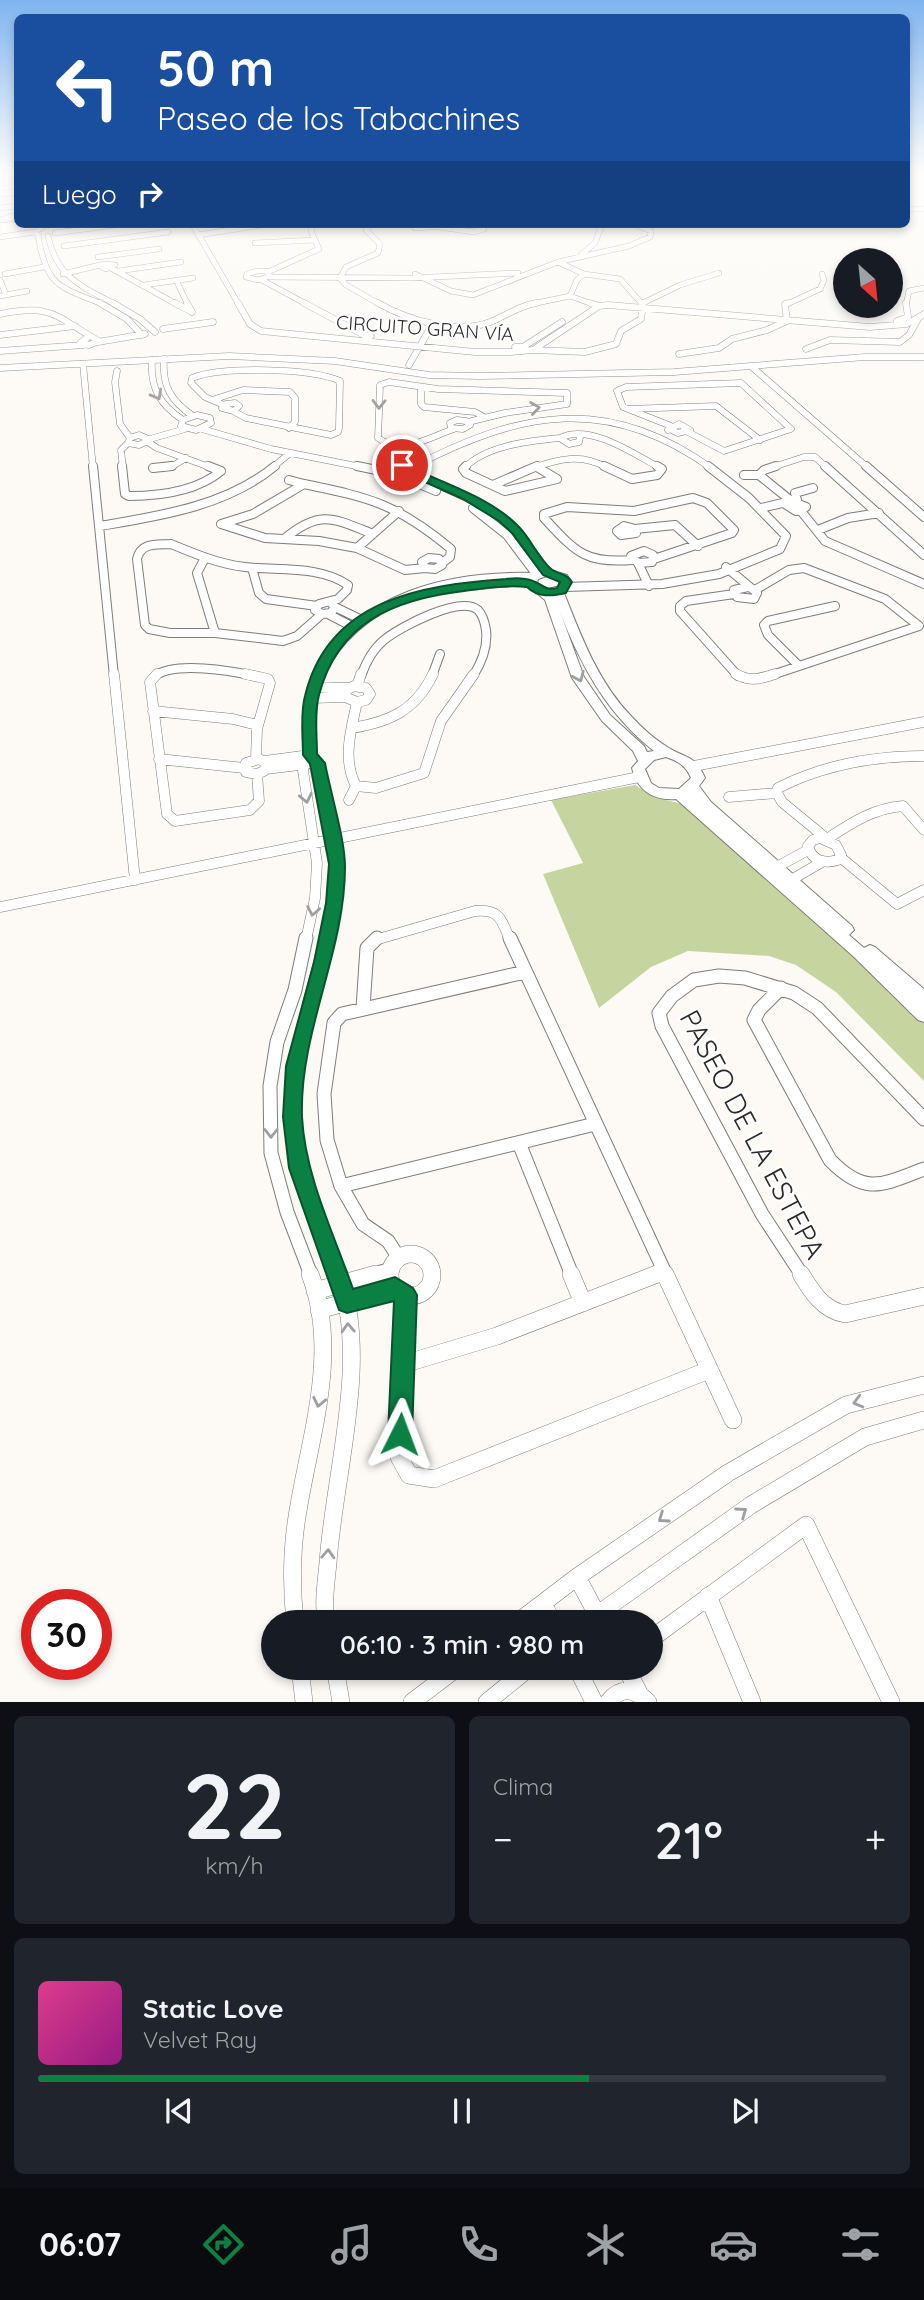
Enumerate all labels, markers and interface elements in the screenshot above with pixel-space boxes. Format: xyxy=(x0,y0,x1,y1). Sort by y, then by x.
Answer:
text: 50 m xyxy=(157,37,274,98)
icon: left xyxy=(42,42,133,133)
text: Paseo de los Tabachines xyxy=(157,98,520,138)
icon: right xyxy=(131,175,169,213)
text: Luego xyxy=(42,178,117,211)
north arrow xyxy=(833,248,903,318)
map controls xyxy=(833,248,903,318)
street label: CIRCUITO GRAN VÍA xyxy=(335,310,515,346)
one-way arrow xyxy=(149,387,163,400)
one-way arrow xyxy=(371,399,386,410)
one-way arrow xyxy=(529,401,541,416)
pin xyxy=(372,435,432,495)
icon: arrive xyxy=(383,446,421,484)
one-way arrow xyxy=(571,670,585,682)
one-way arrow xyxy=(298,792,313,804)
one-way arrow xyxy=(306,905,321,917)
street label: PASEO DE LA ESTEPA xyxy=(673,1004,833,1264)
one-way arrow xyxy=(263,1128,279,1139)
one-way arrow xyxy=(341,1323,356,1334)
one-way arrow xyxy=(852,1394,864,1408)
one-way arrow xyxy=(313,1396,328,1408)
position arrow xyxy=(363,1397,437,1471)
one-way arrow xyxy=(734,1508,747,1520)
one-way arrow xyxy=(658,1510,671,1522)
one-way arrow xyxy=(320,1548,335,1559)
speed limit sign: 30 xyxy=(21,1589,112,1680)
text: 06:10 · 3 min · 980 m xyxy=(340,1628,584,1661)
text: 22 xyxy=(183,1748,286,1862)
text: Clima xyxy=(493,1772,553,1801)
text: 21° xyxy=(654,1807,723,1872)
text: − xyxy=(493,1815,513,1863)
text: + xyxy=(865,1815,886,1863)
text: km/h xyxy=(205,1851,264,1880)
text: Static Love xyxy=(143,1992,284,2025)
text: Velvet Ray xyxy=(143,2025,257,2054)
icon: previous xyxy=(160,2092,198,2130)
icon: pause xyxy=(443,2092,481,2130)
icon: next xyxy=(726,2092,764,2130)
icon: directions xyxy=(199,2220,248,2269)
icon: music xyxy=(327,2220,376,2269)
icon: phone xyxy=(454,2220,503,2269)
icon: climate xyxy=(581,2220,630,2269)
icon: car xyxy=(709,2220,758,2269)
icon: filters xyxy=(836,2220,885,2269)
text: 06:07 xyxy=(39,2224,121,2264)

